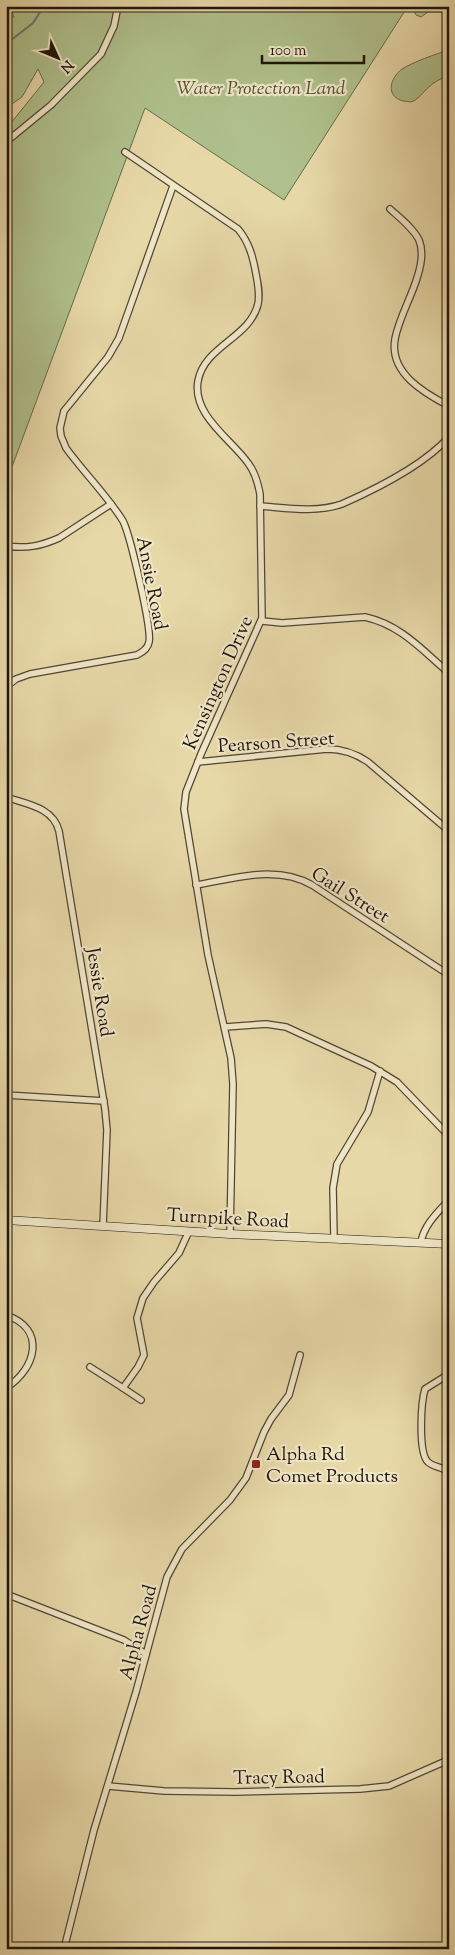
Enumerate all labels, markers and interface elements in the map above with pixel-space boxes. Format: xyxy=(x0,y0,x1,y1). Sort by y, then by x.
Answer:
north arrow xyxy=(32,32,82,82)
scale bar xyxy=(262,32,365,64)
text: 100 m xyxy=(270,41,307,62)
text: N xyxy=(55,55,77,77)
park label: Water Protection Land xyxy=(177,76,346,103)
street label: Ansie Road xyxy=(128,534,173,633)
street label: Kensington Drive xyxy=(178,612,261,754)
street label: Pearson Street xyxy=(217,726,336,761)
street label: Gail Street xyxy=(305,861,395,931)
street label: Jessie Road xyxy=(78,945,119,1039)
street label: Turnpike Road xyxy=(166,1203,290,1236)
place label: Alpha Rd Comet Products xyxy=(266,1442,398,1491)
marker: Alpha Rd Comet Products xyxy=(250,1458,262,1470)
street label: Alpha Road xyxy=(114,1582,165,1683)
street label: Tracy Road xyxy=(233,1764,325,1793)

